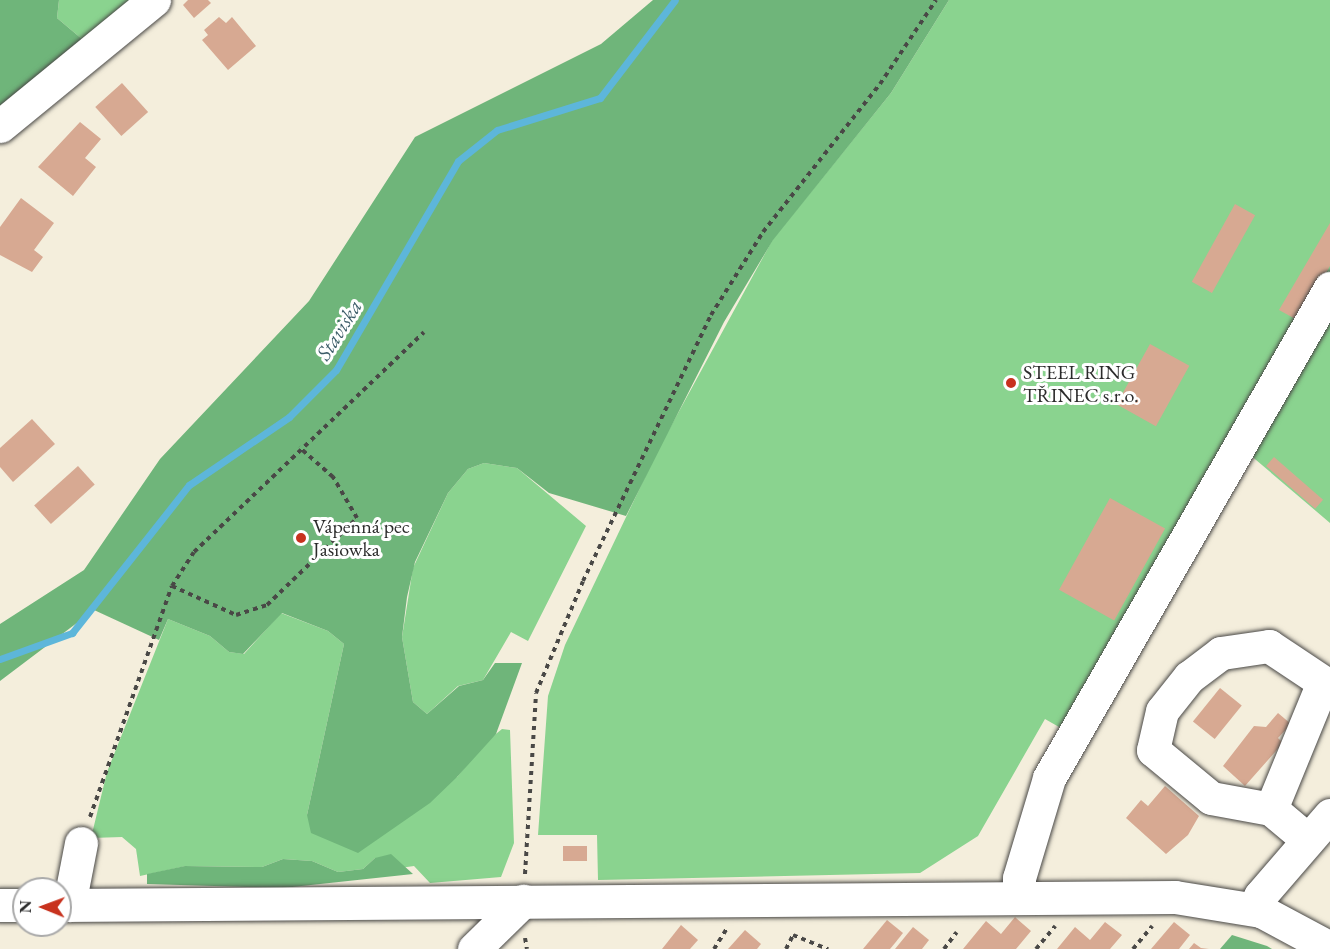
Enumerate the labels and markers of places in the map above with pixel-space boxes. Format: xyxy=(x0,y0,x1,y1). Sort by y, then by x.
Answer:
place label: STEEL RING TŘINEC s.r.o. xyxy=(1023,360,1139,407)
marker: STEEL RING TŘINEC s.r.o. xyxy=(1004,376,1018,390)
place label: Vápenná pec Jasiowka xyxy=(313,514,410,561)
marker: Vápenná pec Jasiowka xyxy=(294,531,308,545)

